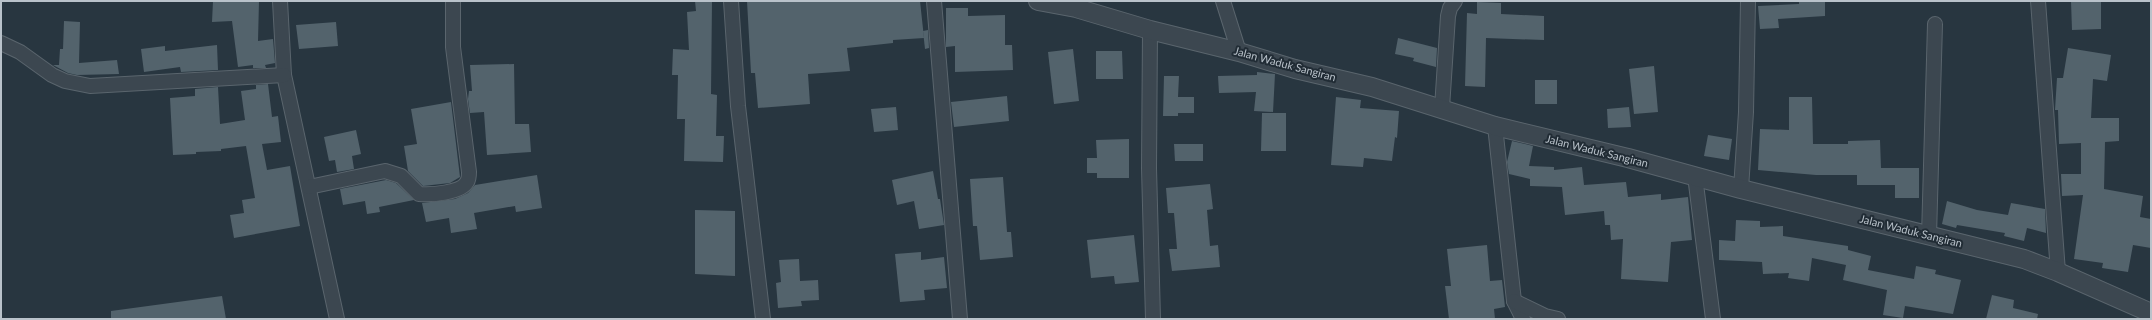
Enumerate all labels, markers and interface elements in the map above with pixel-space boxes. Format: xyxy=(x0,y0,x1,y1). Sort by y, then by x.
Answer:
street label: Jalan Waduk Sangiran xyxy=(1233,44,1338,83)
street label: Jalan Waduk Sangiran xyxy=(1545,131,1650,170)
street label: Jalan Waduk Sangiran xyxy=(1859,211,1964,250)

